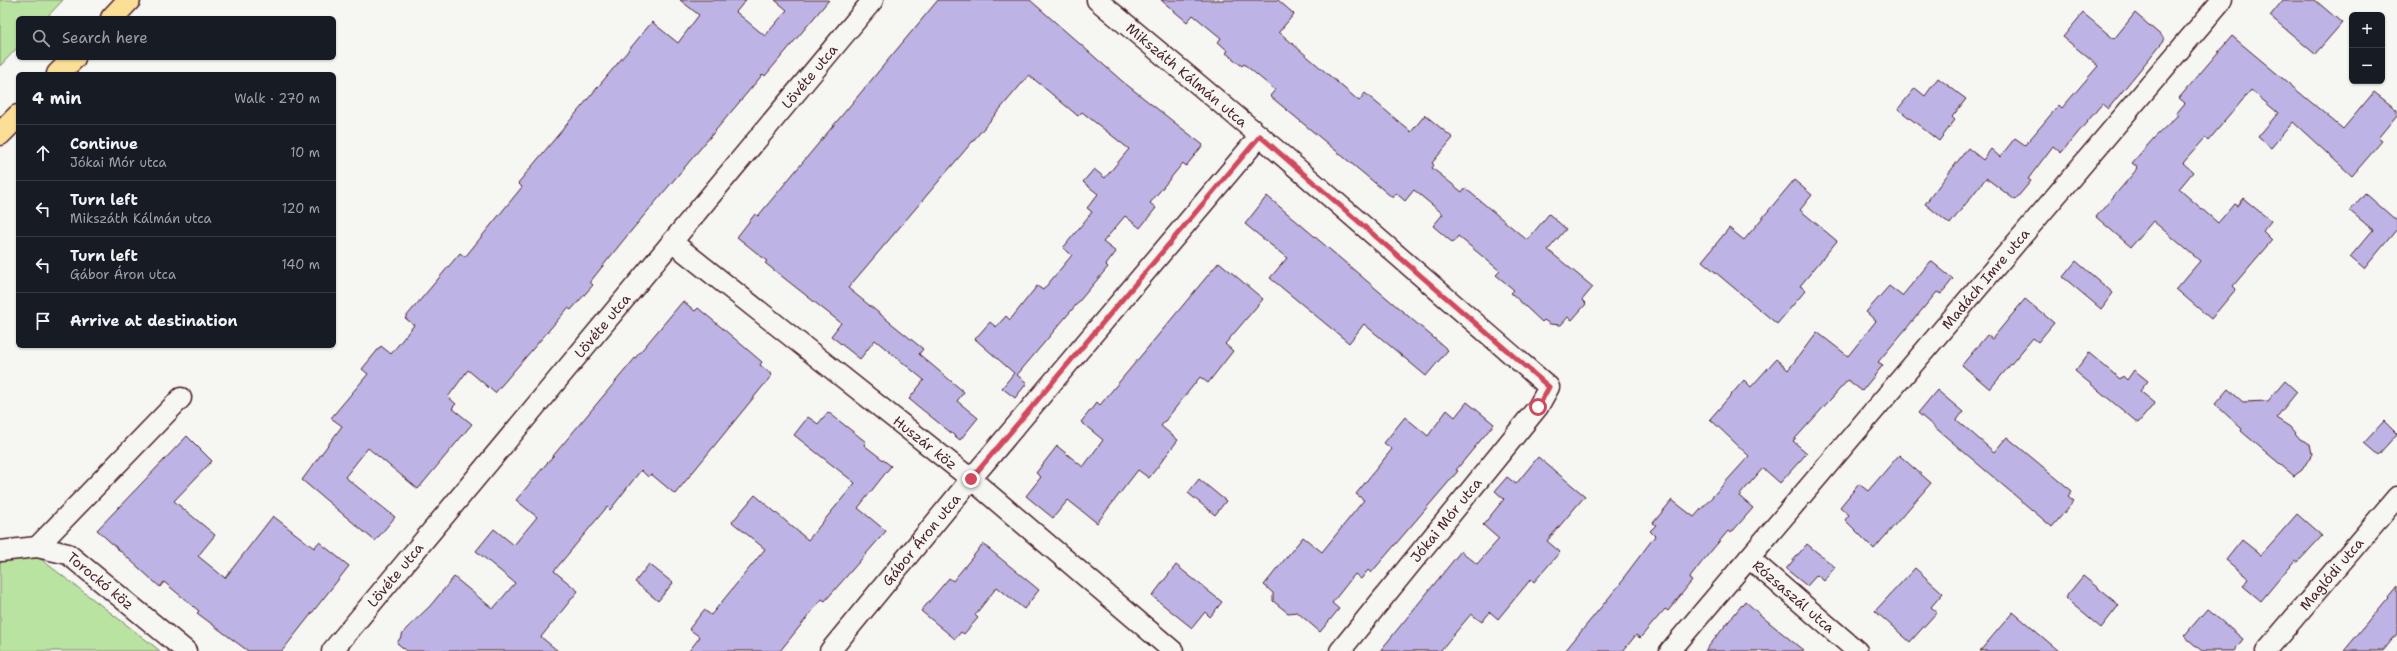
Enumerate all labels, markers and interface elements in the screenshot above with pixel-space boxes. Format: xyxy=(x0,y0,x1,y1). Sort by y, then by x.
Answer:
map controls xyxy=(2349,12,2385,84)
button: + xyxy=(2349,12,2385,48)
search box xyxy=(16,16,336,60)
street label: Mikszáth Kálmán utca xyxy=(1122,19,1251,131)
icon: search xyxy=(30,27,52,49)
text: Search here xyxy=(62,28,148,48)
street label: Lövéte utca xyxy=(777,40,842,112)
button: − xyxy=(2349,48,2385,84)
text: 4 min xyxy=(32,87,82,109)
text: Walk · 270 m xyxy=(234,90,320,107)
text: Continue xyxy=(70,134,138,154)
icon: ahead xyxy=(32,142,54,164)
text: 10 m xyxy=(290,144,320,161)
text: Jókai Mór utca xyxy=(70,154,167,171)
text: Turn left xyxy=(70,190,138,210)
icon: left xyxy=(32,198,54,220)
text: 120 m xyxy=(282,200,320,217)
text: Mikszáth Kálmán utca xyxy=(70,210,212,227)
street label: Madách Imre utca xyxy=(1938,224,2034,333)
text: Turn left xyxy=(70,246,138,266)
icon: left xyxy=(32,254,54,276)
text: 140 m xyxy=(281,256,320,273)
text: Gábor Áron utca xyxy=(70,266,176,283)
street label: Lövéte utca xyxy=(570,290,635,362)
icon: arrive xyxy=(32,310,54,332)
text: Arrive at destination xyxy=(70,311,238,331)
route start xyxy=(1529,398,1547,416)
street label: Huszár köz xyxy=(889,412,961,474)
route end xyxy=(962,470,980,488)
street label: Jókai Mór utca xyxy=(1406,474,1486,566)
street label: Gábor Áron utca xyxy=(878,490,965,590)
street label: Maglódi utca xyxy=(2295,534,2368,614)
street label: Lövéte utca xyxy=(363,539,427,611)
street label: Torockó köz xyxy=(63,548,138,613)
street label: Rózsaszál utca xyxy=(1749,556,1839,637)

